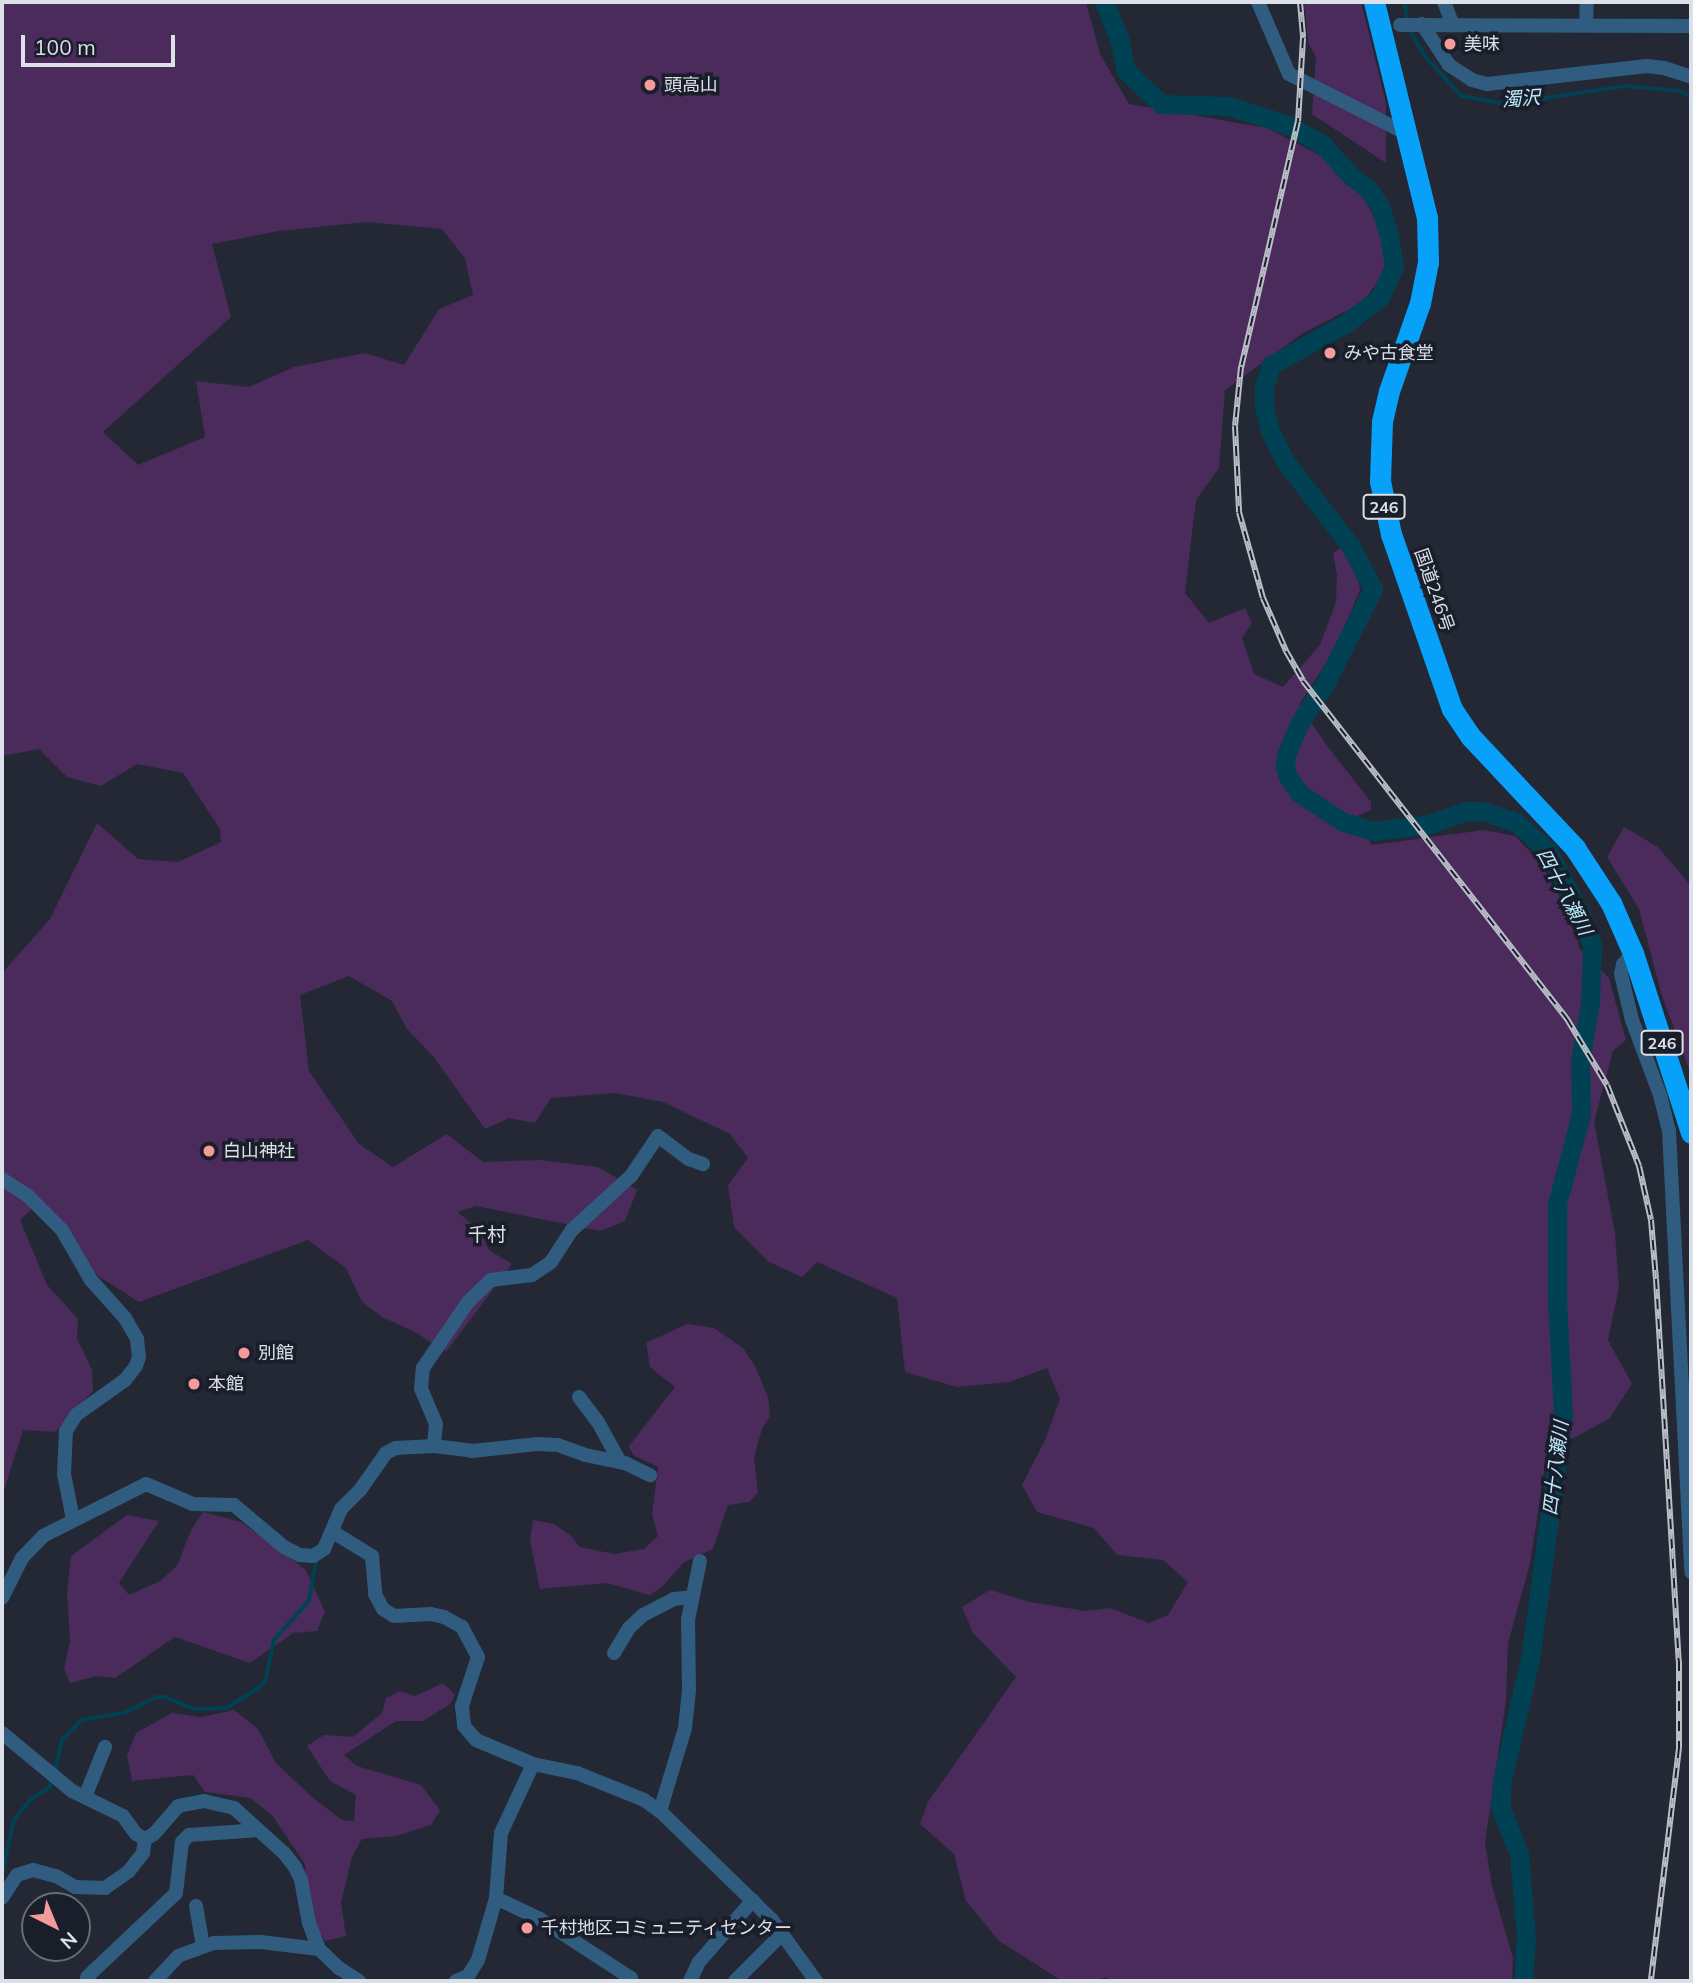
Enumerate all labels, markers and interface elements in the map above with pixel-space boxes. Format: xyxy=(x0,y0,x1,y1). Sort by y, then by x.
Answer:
scale bar xyxy=(24,21,178,65)
place label: 美味 xyxy=(1464,33,1500,55)
text: 100 m xyxy=(34,34,96,60)
marker: 美味 xyxy=(1442,36,1458,52)
place label: 頭高山 xyxy=(664,74,718,96)
marker: 頭高山 xyxy=(642,77,658,93)
water label: 濁沢 xyxy=(1501,86,1541,112)
place label: みや古食堂 xyxy=(1344,342,1434,364)
marker: みや古食堂 xyxy=(1322,345,1338,361)
road number: 246 xyxy=(1361,494,1407,520)
street label: 国道246号 xyxy=(1410,546,1458,634)
water label: 四十八瀬川 xyxy=(1532,845,1596,939)
road number: 246 xyxy=(1639,1030,1685,1056)
place label: 白山神社 xyxy=(223,1140,295,1162)
marker: 白山神社 xyxy=(201,1143,217,1159)
district label: 千村 xyxy=(468,1224,506,1246)
place label: 別館 xyxy=(258,1342,294,1364)
marker: 別館 xyxy=(236,1345,252,1361)
place label: 本館 xyxy=(208,1373,244,1395)
marker: 本館 xyxy=(186,1376,202,1392)
water label: 四十八瀬川 xyxy=(1539,1419,1573,1517)
north arrow xyxy=(21,1892,91,1962)
place label: 千村地区コミュニティセンター xyxy=(541,1917,793,1939)
marker: 千村地区コミュニティセンター xyxy=(519,1920,535,1936)
text: N xyxy=(56,1927,82,1955)

